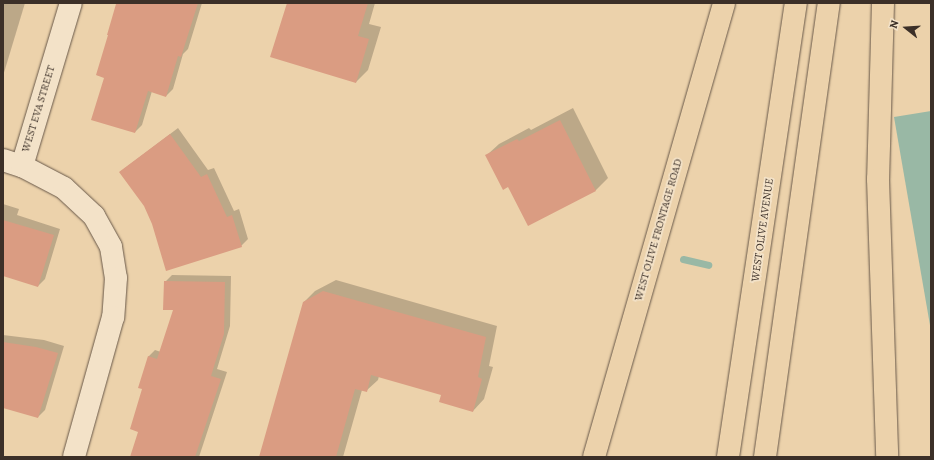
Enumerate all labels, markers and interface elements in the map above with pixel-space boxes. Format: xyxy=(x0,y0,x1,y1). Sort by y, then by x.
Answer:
north arrow xyxy=(886,8,926,48)
text: N xyxy=(886,18,902,30)
street label: WEST EVA STREET xyxy=(20,64,58,154)
street label: WEST OLIVE FRONTAGE ROAD xyxy=(632,158,686,302)
street label: WEST OLIVE AVENUE xyxy=(749,178,777,282)

